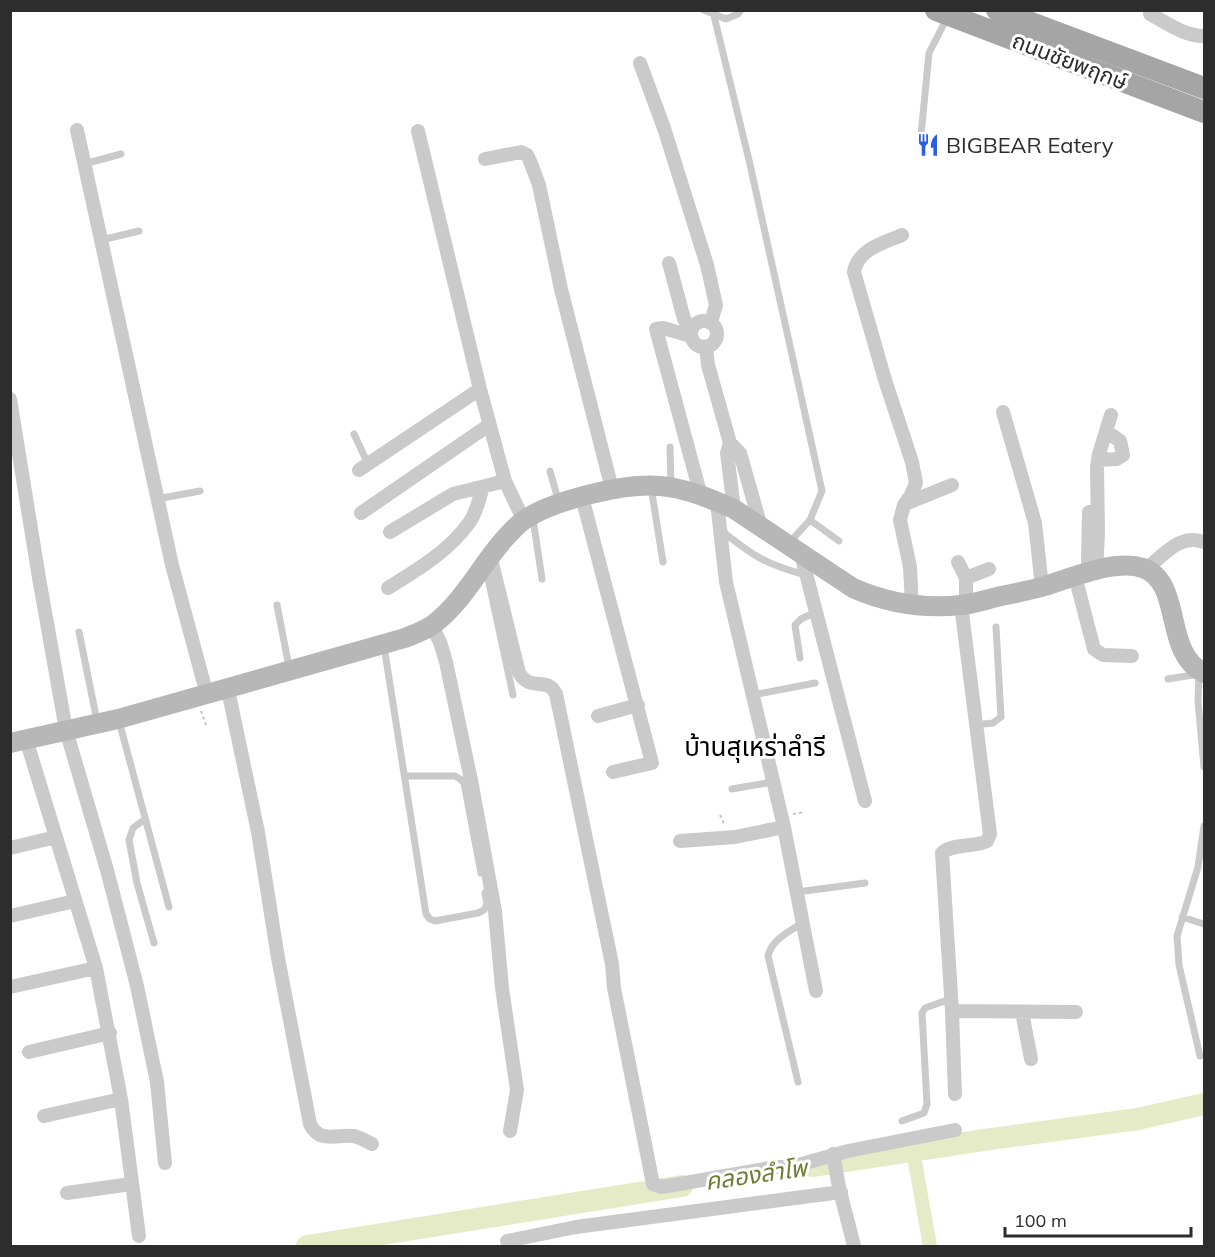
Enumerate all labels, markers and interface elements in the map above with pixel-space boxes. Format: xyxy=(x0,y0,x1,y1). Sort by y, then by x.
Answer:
street label: ถนนชัยพฤกษ์ xyxy=(1008,26,1132,96)
place label: BIGBEAR Eatery xyxy=(946,131,1114,159)
restaurant icon: BIGBEAR Eatery xyxy=(915,132,941,158)
district label: บ้านสุเหร่าลำรี xyxy=(684,730,826,763)
water label: คลองลำโพ xyxy=(703,1152,811,1196)
scale bar xyxy=(1005,1200,1191,1238)
text: 100 m xyxy=(1014,1209,1067,1232)

